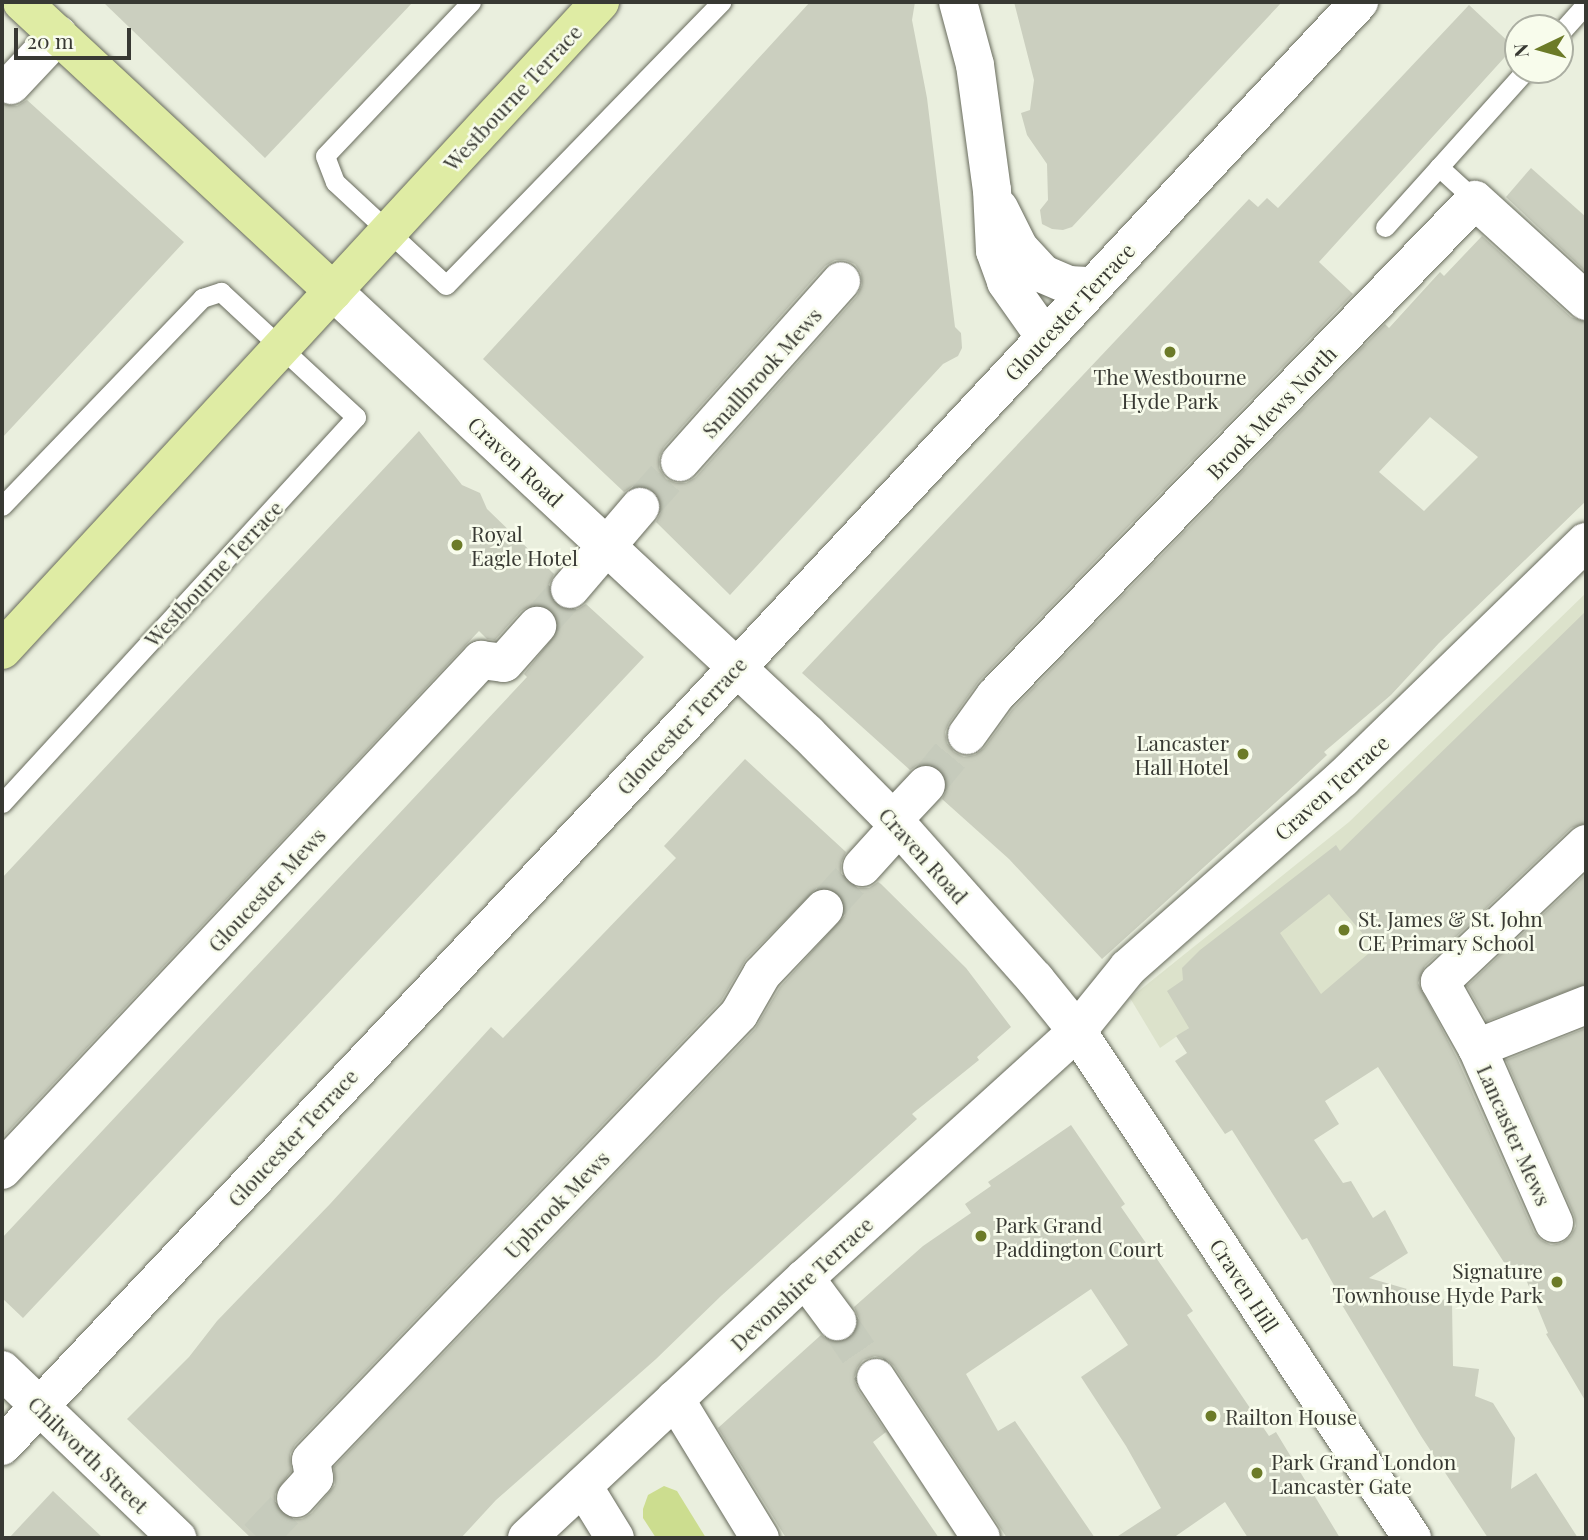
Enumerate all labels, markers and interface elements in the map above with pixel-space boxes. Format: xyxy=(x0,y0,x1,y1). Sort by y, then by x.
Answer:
scale bar xyxy=(18,14,135,58)
north arrow xyxy=(1504,14,1574,84)
street label: Westbourne Terrace xyxy=(438,19,586,175)
text: 20 m xyxy=(27,26,74,54)
text: N xyxy=(1507,43,1534,59)
street label: Gloucester Terrace xyxy=(998,237,1140,385)
street label: Smallbrook Mews xyxy=(696,302,826,442)
street label: Brook Mews North xyxy=(1201,340,1341,484)
marker: The Westbourne Hyde Park xyxy=(1162,344,1178,360)
place label: The Westbourne Hyde Park xyxy=(1093,363,1247,413)
street label: Craven Road xyxy=(463,411,569,511)
street label: Westbourne Terrace xyxy=(139,495,287,651)
place label: Royal Eagle Hotel xyxy=(471,520,578,570)
marker: Royal Eagle Hotel xyxy=(449,537,465,553)
street label: Gloucester Terrace xyxy=(610,651,752,799)
place label: Lancaster Hall Hotel xyxy=(1134,729,1229,779)
street label: Craven Terrace xyxy=(1269,729,1393,845)
marker: Lancaster Hall Hotel xyxy=(1235,746,1251,762)
street label: Craven Road xyxy=(874,802,974,908)
street label: Gloucester Mews xyxy=(202,822,330,956)
place label: St. James & St. John CE Primary School xyxy=(1358,905,1543,955)
marker: St. James & St. John CE Primary School xyxy=(1336,922,1352,938)
street label: Lancaster Mews xyxy=(1473,1060,1557,1210)
street label: Gloucester Terrace xyxy=(221,1063,363,1211)
street label: Upbrook Mews xyxy=(498,1145,614,1263)
street label: Devonshire Terrace xyxy=(725,1211,877,1355)
place label: Park Grand Paddington Court xyxy=(995,1211,1163,1261)
marker: Park Grand Paddington Court xyxy=(973,1228,989,1244)
street label: Craven Hill xyxy=(1205,1233,1285,1337)
place label: Signature Townhouse Hyde Park xyxy=(1332,1257,1543,1307)
marker: Signature Townhouse Hyde Park xyxy=(1549,1274,1565,1290)
street label: Chilworth Street xyxy=(24,1390,154,1518)
place label: Railton House xyxy=(1225,1403,1357,1429)
marker: Railton House xyxy=(1203,1408,1219,1424)
place label: Park Grand London Lancaster Gate xyxy=(1271,1448,1456,1498)
marker: Park Grand London Lancaster Gate xyxy=(1249,1465,1265,1481)

